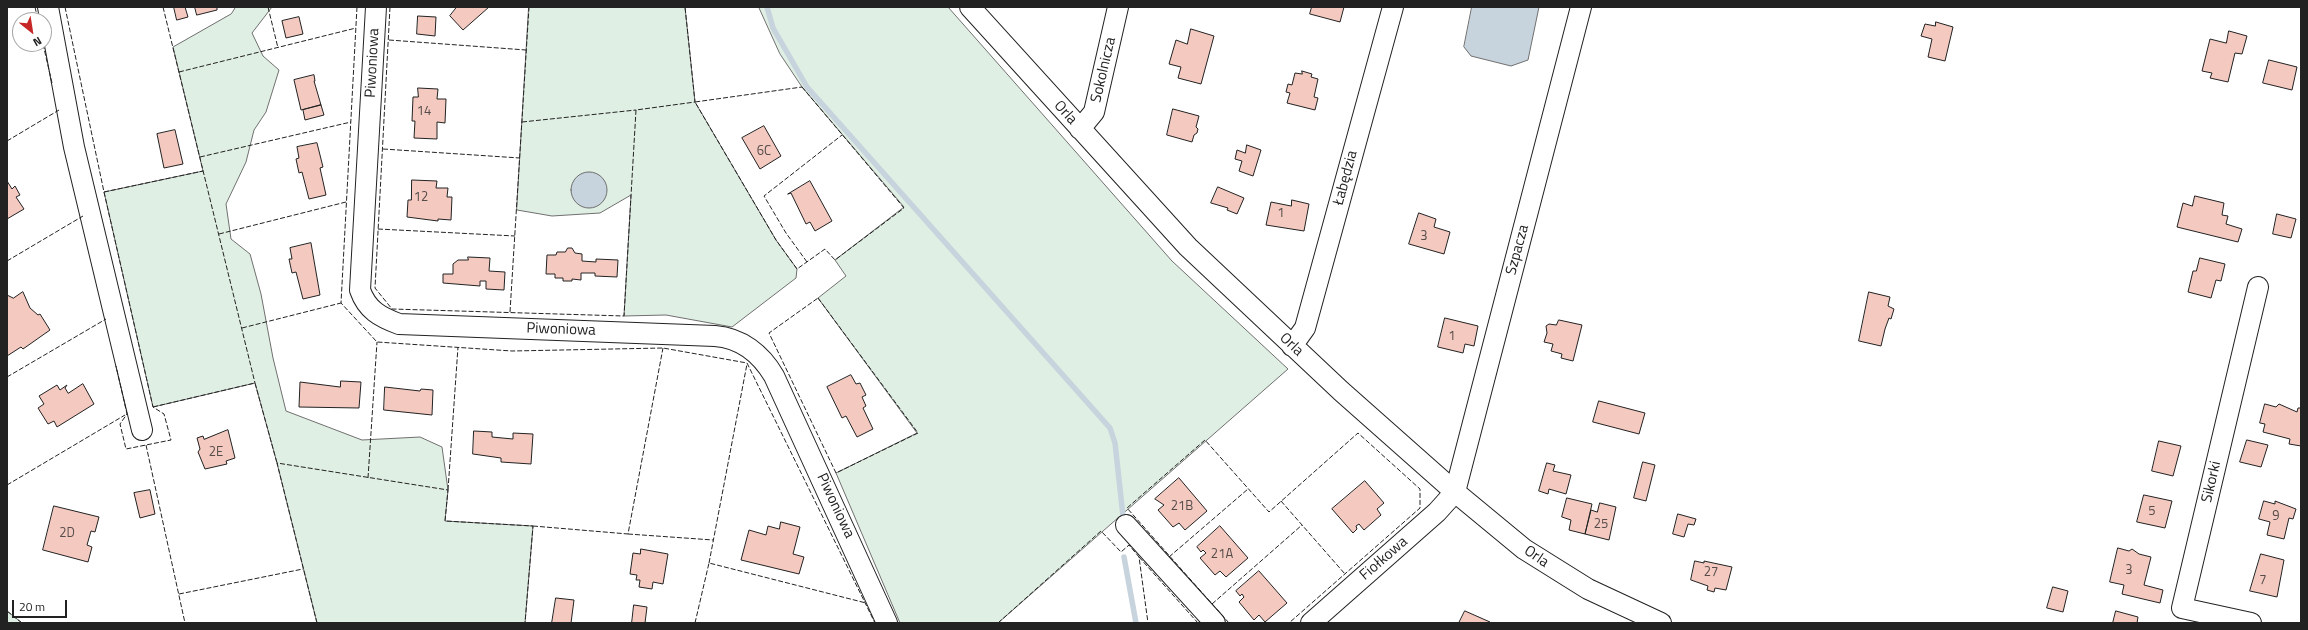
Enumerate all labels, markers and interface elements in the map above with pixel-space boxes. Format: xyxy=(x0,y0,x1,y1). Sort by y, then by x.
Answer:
north arrow xyxy=(12,12,52,52)
street label: Piwoniowa xyxy=(362,28,384,98)
text: N xyxy=(30,33,45,50)
street label: Sokolnicza xyxy=(1088,36,1120,104)
street label: Orla xyxy=(1050,97,1080,129)
house number: 14 xyxy=(417,104,431,120)
house number: 6C xyxy=(757,144,771,160)
street label: Łabędzia xyxy=(1330,149,1362,207)
house number: 12 xyxy=(414,190,428,206)
house number: 1 xyxy=(1277,206,1285,222)
street label: Szpacza xyxy=(1503,223,1533,277)
house number: 3 xyxy=(1420,229,1428,245)
street label: Piwoniowa xyxy=(526,320,596,340)
house number: 1 xyxy=(1448,329,1456,345)
street label: Orla xyxy=(1275,330,1307,360)
house number: 2E xyxy=(209,445,223,461)
street label: Sikorki xyxy=(2199,460,2225,504)
street label: Piwoniowa xyxy=(812,471,858,541)
house number: 21B xyxy=(1171,499,1193,515)
house number: 5 xyxy=(2148,504,2156,520)
house number: 9 xyxy=(2272,509,2280,525)
house number: 25 xyxy=(1594,517,1608,533)
house number: 2D xyxy=(59,526,75,542)
street label: Fiołkowa xyxy=(1356,533,1412,585)
street label: Orla xyxy=(1520,542,1552,572)
house number: 21A xyxy=(1211,547,1233,563)
house number: 3 xyxy=(2125,563,2133,579)
house number: 27 xyxy=(1704,565,1718,581)
house number: 7 xyxy=(2259,573,2267,589)
scale bar xyxy=(14,592,69,618)
text: 20 m xyxy=(19,597,45,616)

